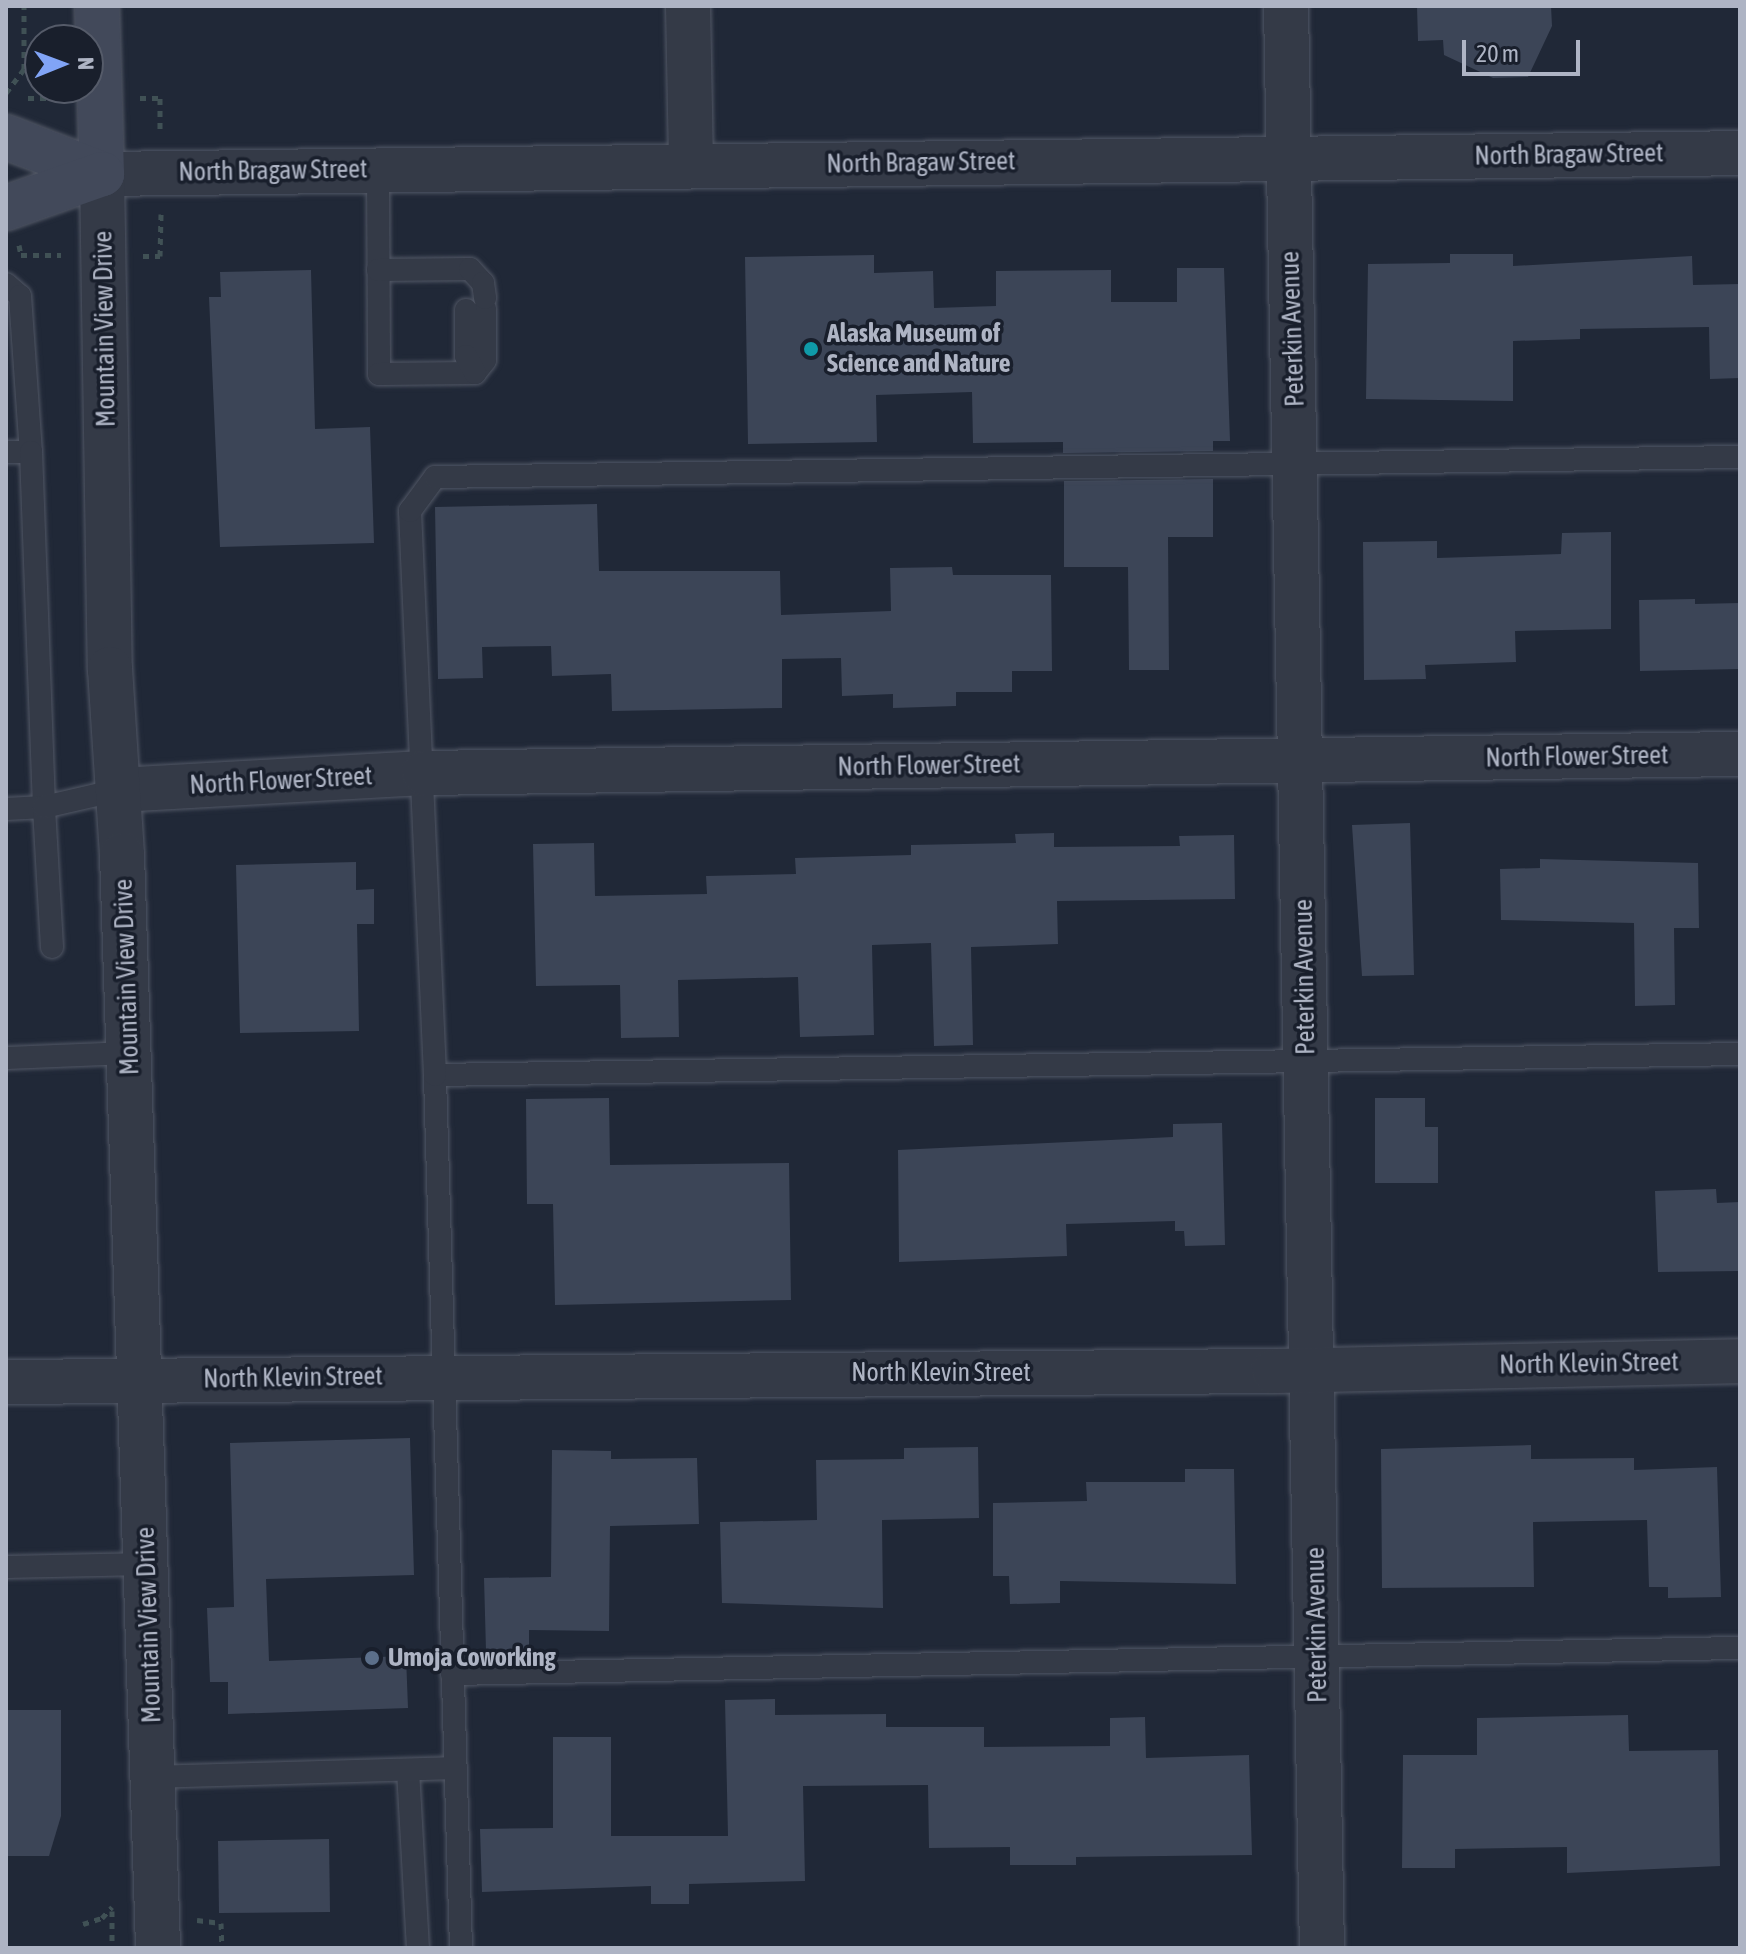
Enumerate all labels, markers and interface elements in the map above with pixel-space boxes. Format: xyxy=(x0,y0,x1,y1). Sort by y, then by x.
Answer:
north arrow xyxy=(24,24,104,104)
scale bar xyxy=(1466,24,1584,74)
text: 20 m xyxy=(1476,40,1519,67)
text: N xyxy=(73,57,99,70)
street label: North Bragaw Street xyxy=(1474,138,1664,172)
street label: North Bragaw Street xyxy=(826,146,1016,180)
street label: North Bragaw Street xyxy=(178,154,368,188)
street label: Mountain View Drive xyxy=(88,231,122,427)
street label: Peterkin Avenue xyxy=(1275,251,1311,407)
place label: Alaska Museum of Science and Nature xyxy=(827,318,1010,380)
marker: Alaska Museum of Science and Nature xyxy=(802,340,820,358)
street label: North Flower Street xyxy=(1485,740,1669,774)
street label: North Flower Street xyxy=(837,749,1021,783)
street label: North Flower Street xyxy=(189,761,373,801)
street label: Mountain View Drive xyxy=(108,878,146,1076)
street label: Peterkin Avenue xyxy=(1288,899,1322,1055)
street label: North Klevin Street xyxy=(1499,1347,1679,1381)
street label: North Klevin Street xyxy=(851,1357,1031,1389)
street label: North Klevin Street xyxy=(203,1361,383,1395)
street label: Mountain View Drive xyxy=(130,1526,168,1724)
street label: Peterkin Avenue xyxy=(1300,1547,1334,1703)
place label: Umoja Coworking xyxy=(388,1642,556,1674)
marker: Umoja Coworking xyxy=(363,1649,381,1667)

